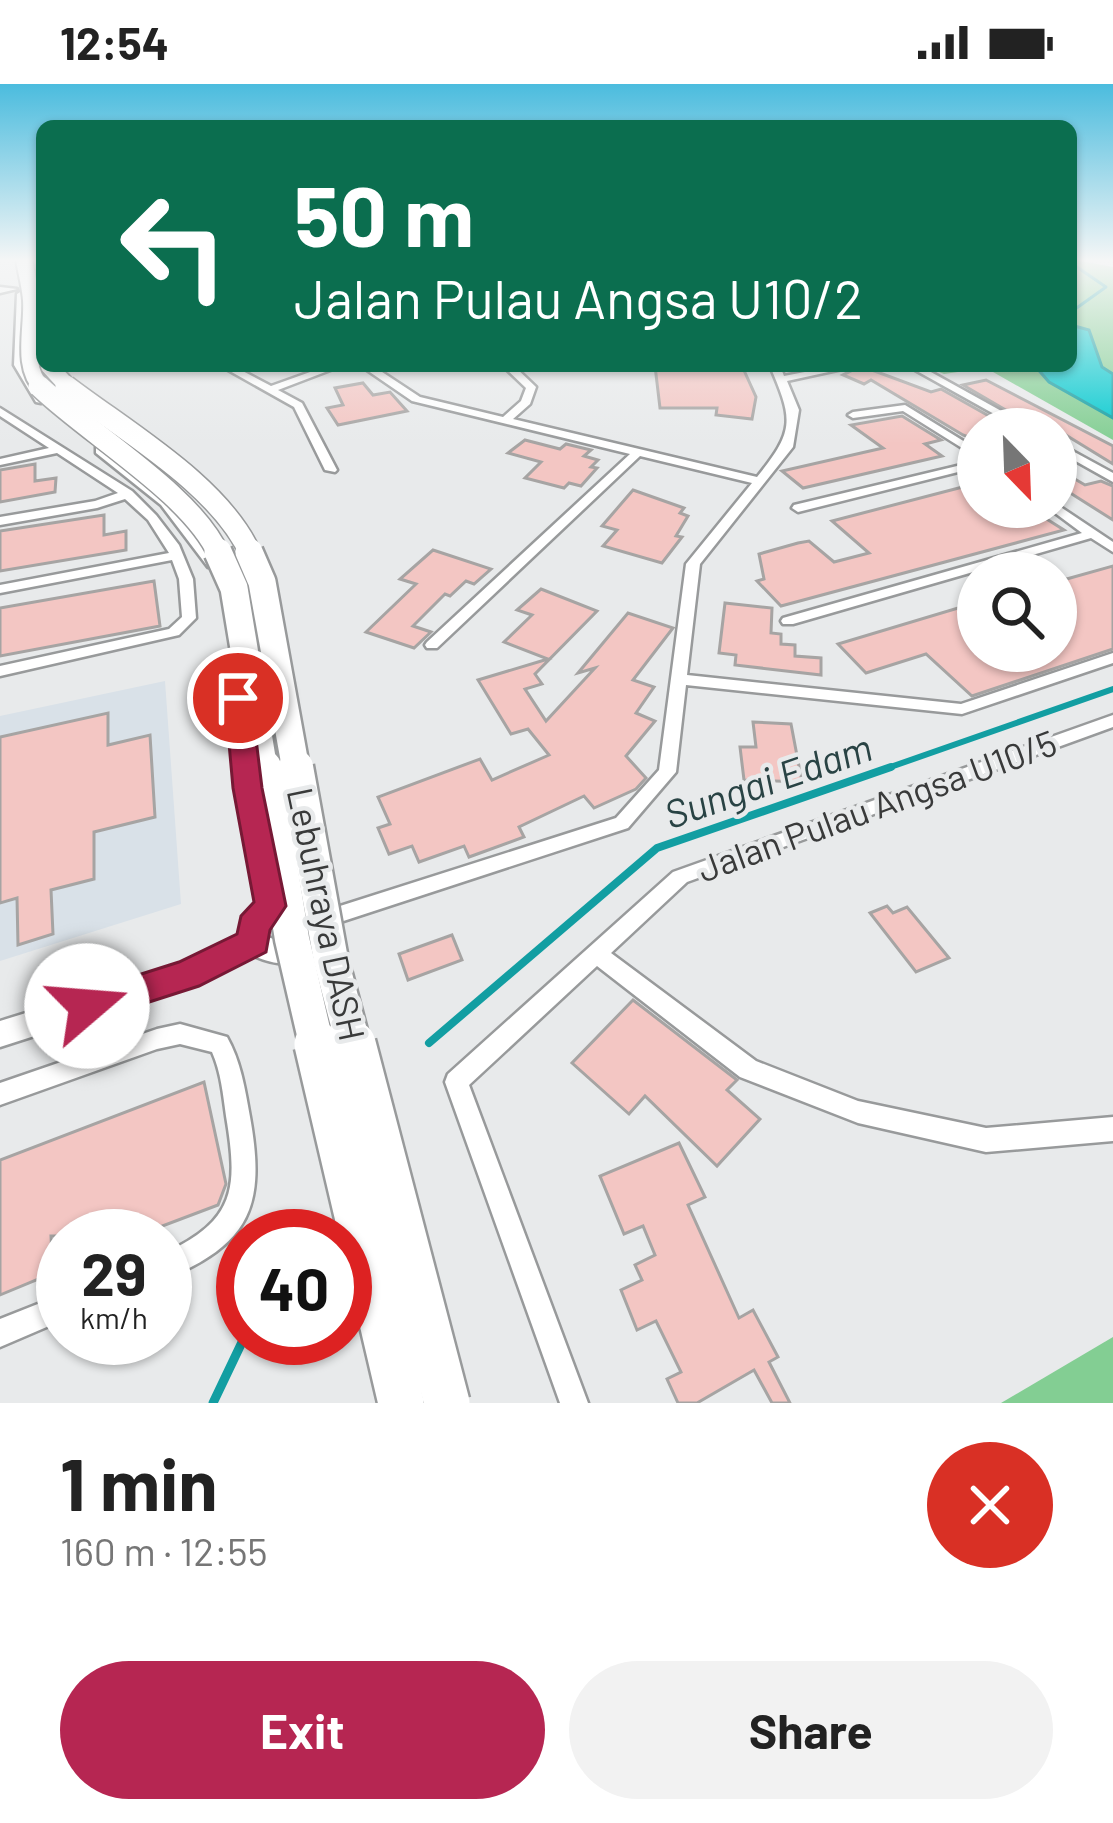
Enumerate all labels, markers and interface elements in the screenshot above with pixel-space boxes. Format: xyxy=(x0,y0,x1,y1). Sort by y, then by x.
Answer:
text: 12:54 xyxy=(60,15,169,69)
text: 50 m xyxy=(294,163,474,264)
icon: left xyxy=(96,168,252,324)
text: Jalan Pulau Angsa U10/2 xyxy=(294,265,863,330)
north arrow xyxy=(957,408,1077,528)
map controls xyxy=(957,408,1077,672)
button: search xyxy=(957,552,1077,672)
pin xyxy=(187,647,289,749)
icon: arrive xyxy=(205,665,271,731)
street label: Jalan Pulau Angsa U10/5 xyxy=(691,720,1062,890)
water label: Sungai Edam xyxy=(658,722,877,837)
street label: Lebuhraya DASH xyxy=(280,783,375,1044)
position arrow xyxy=(24,943,150,1069)
speed limit sign: 40 xyxy=(216,1209,372,1365)
text: 29 xyxy=(81,1236,147,1308)
text: km/h xyxy=(80,1299,148,1335)
text: 1 min xyxy=(60,1439,218,1525)
button: close xyxy=(927,1442,1053,1568)
text: 160 m · 12:55 xyxy=(60,1527,267,1574)
button: Exit xyxy=(60,1661,545,1799)
button: Share xyxy=(569,1661,1053,1799)

